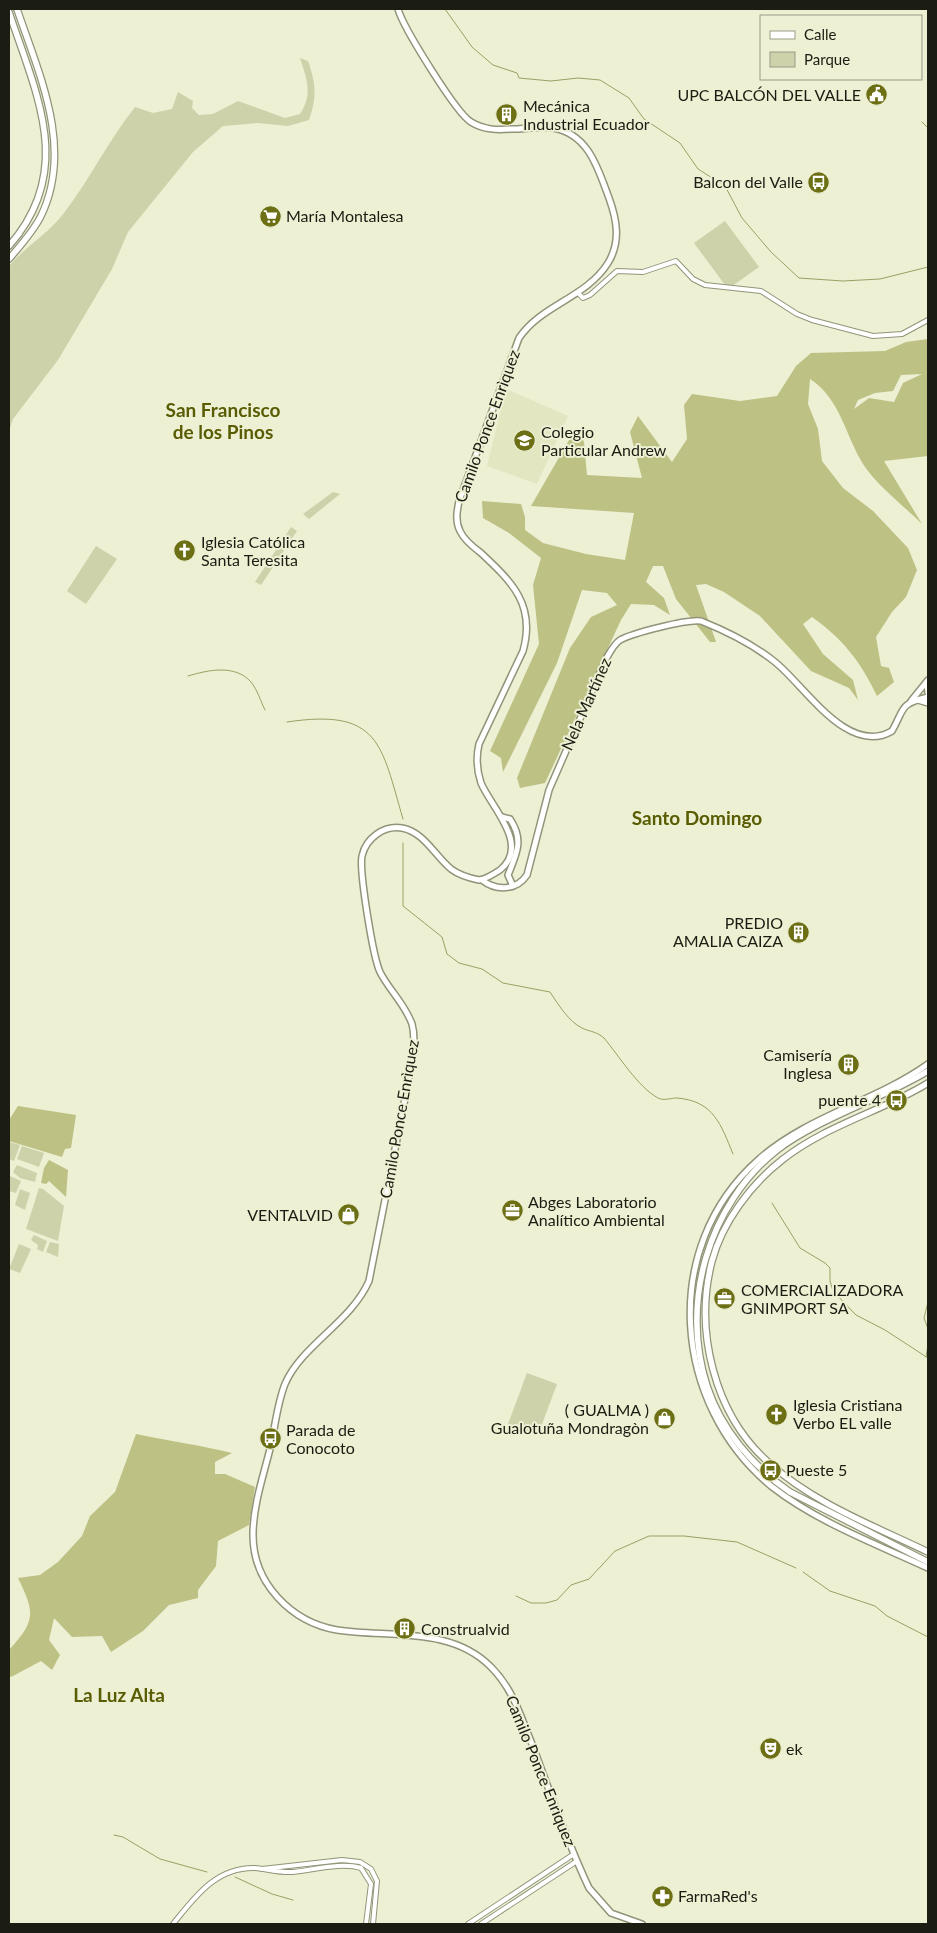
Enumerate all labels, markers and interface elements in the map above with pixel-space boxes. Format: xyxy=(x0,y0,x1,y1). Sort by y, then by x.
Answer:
legend xyxy=(760,15,922,80)
text: Calle xyxy=(804,25,837,43)
text: Parque xyxy=(804,50,850,68)
public building icon: UPC BALCÓN DEL VALLE xyxy=(865,83,889,107)
place label: UPC BALCÓN DEL VALLE xyxy=(677,85,861,104)
place label: Mecánica Industrial Ecuador xyxy=(523,96,650,133)
building icon: Mecánica Industrial Ecuador xyxy=(495,103,519,127)
bus stop icon: Balcon del Valle xyxy=(807,170,831,194)
place label: Balcon del Valle xyxy=(693,172,803,191)
supermarket icon: María Montalesa xyxy=(258,204,282,228)
place label: María Montalesa xyxy=(286,206,404,225)
street label: Camilo Ponce Enrìquez xyxy=(450,347,523,505)
district label: San Francisco de los Pinos xyxy=(166,398,280,443)
place label: Colegio Particular Andrew xyxy=(541,422,667,459)
school or university icon: Colegio Particular Andrew xyxy=(513,429,537,453)
place label: Iglesia Católica Santa Teresita xyxy=(201,532,305,569)
church icon: Iglesia Católica Santa Teresita xyxy=(173,539,197,563)
street label: Nela Martínez xyxy=(557,655,614,753)
district label: Santo Domingo xyxy=(632,806,762,829)
place label: PREDIO AMALIA CAIZA xyxy=(673,913,783,950)
building icon: PREDIO AMALIA CAIZA xyxy=(787,920,811,944)
street label: Camilo Ponce Enrìquez xyxy=(375,1038,422,1200)
place label: Camisería Inglesa xyxy=(763,1045,832,1082)
building icon: Camisería Inglesa xyxy=(836,1052,860,1076)
bus stop icon: puente 4 xyxy=(885,1088,909,1112)
place label: puente 4 xyxy=(818,1090,881,1109)
place label: Abges Laboratorio Analítico Ambiental xyxy=(528,1192,665,1229)
office icon: Abges Laboratorio Analítico Ambiental xyxy=(500,1199,524,1223)
shop icon: VENTALVID xyxy=(337,1203,361,1227)
place label: VENTALVID xyxy=(247,1205,333,1224)
place label: COMERCIALIZADORA GNIMPORT SA xyxy=(741,1280,903,1317)
office icon: COMERCIALIZADORA GNIMPORT SA xyxy=(713,1287,737,1311)
place label: Iglesia Cristiana Verbo EL valle xyxy=(793,1395,903,1432)
place label: ( GUALMA ) Gualotuña Mondragòn xyxy=(491,1400,649,1437)
church icon: Iglesia Cristiana Verbo EL valle xyxy=(765,1402,789,1426)
shop icon: ( GUALMA ) Gualotuña Mondragòn xyxy=(653,1407,677,1431)
place label: Parada de Conocoto xyxy=(286,1420,355,1457)
bus stop icon: Parada de Conocoto xyxy=(258,1427,282,1451)
bus stop icon: Pueste 5 xyxy=(758,1458,782,1482)
place label: Pueste 5 xyxy=(786,1460,847,1479)
building icon: Construalvid xyxy=(393,1617,417,1641)
place label: Construalvid xyxy=(421,1619,510,1638)
district label: La Luz Alta xyxy=(73,1683,165,1706)
street label: Camilo Ponce Enrìquez xyxy=(503,1693,580,1849)
theatre icon: ek xyxy=(758,1737,782,1761)
place label: ek xyxy=(786,1739,803,1758)
pharmacy icon: FarmaRed's xyxy=(650,1884,674,1908)
place label: FarmaRed's xyxy=(678,1886,758,1905)

